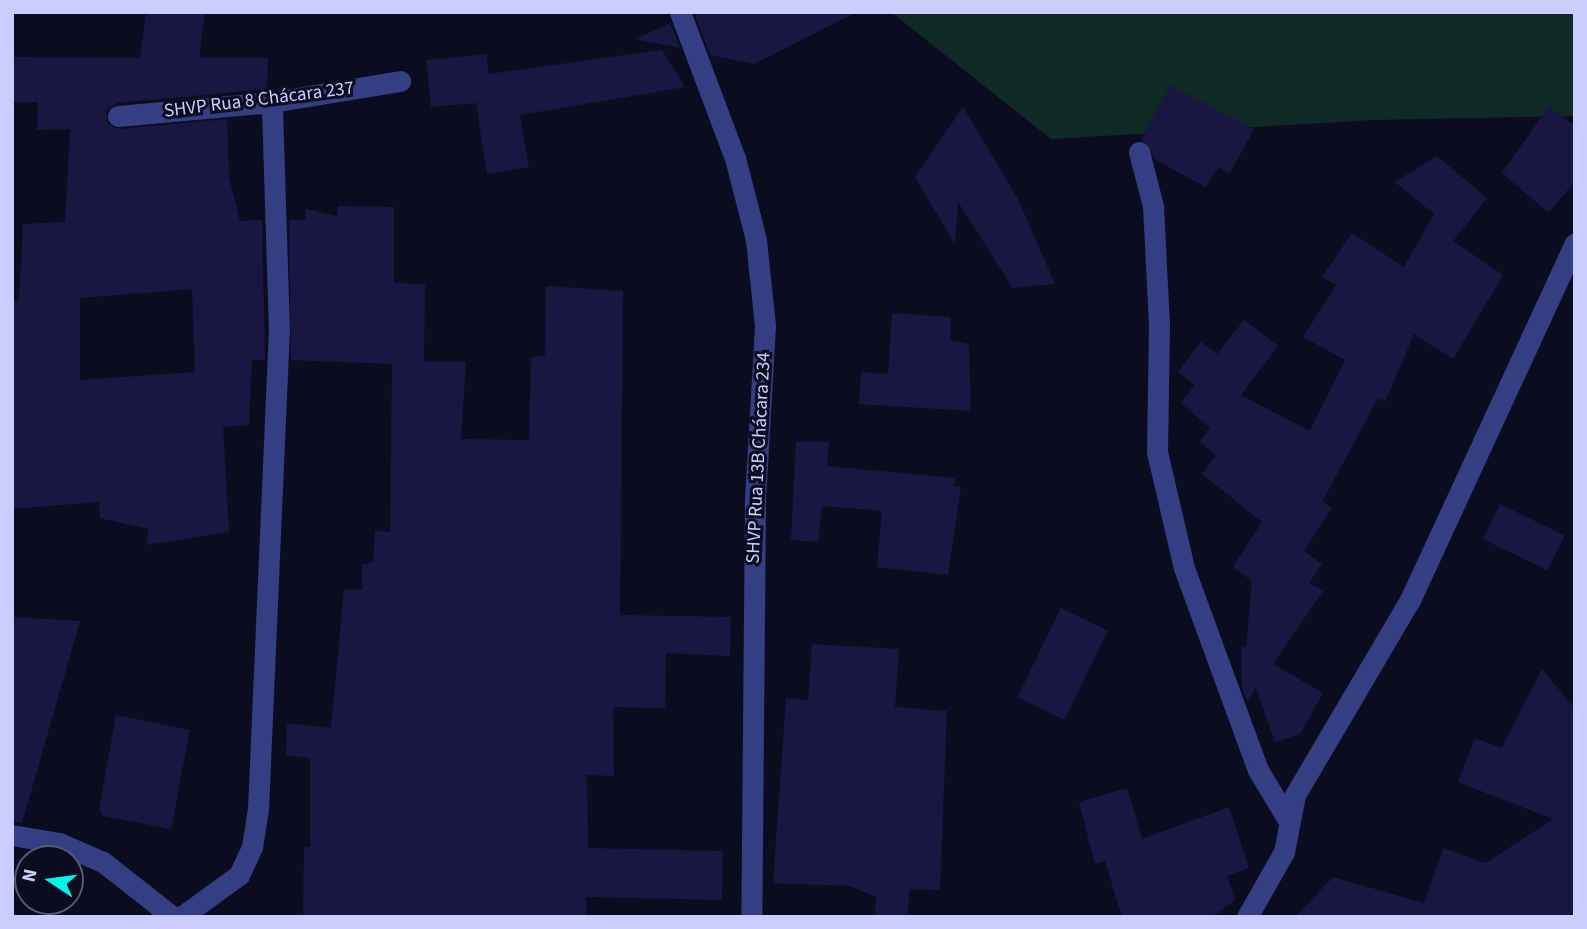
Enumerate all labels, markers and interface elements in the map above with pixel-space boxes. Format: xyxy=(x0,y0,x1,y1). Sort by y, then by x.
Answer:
street label: SHVP Rua 8 Chácara 237 xyxy=(163,77,355,123)
street label: SHVP Rua 13B Chácara 234 xyxy=(742,352,776,564)
north arrow xyxy=(14,845,84,915)
text: N xyxy=(15,866,45,885)

